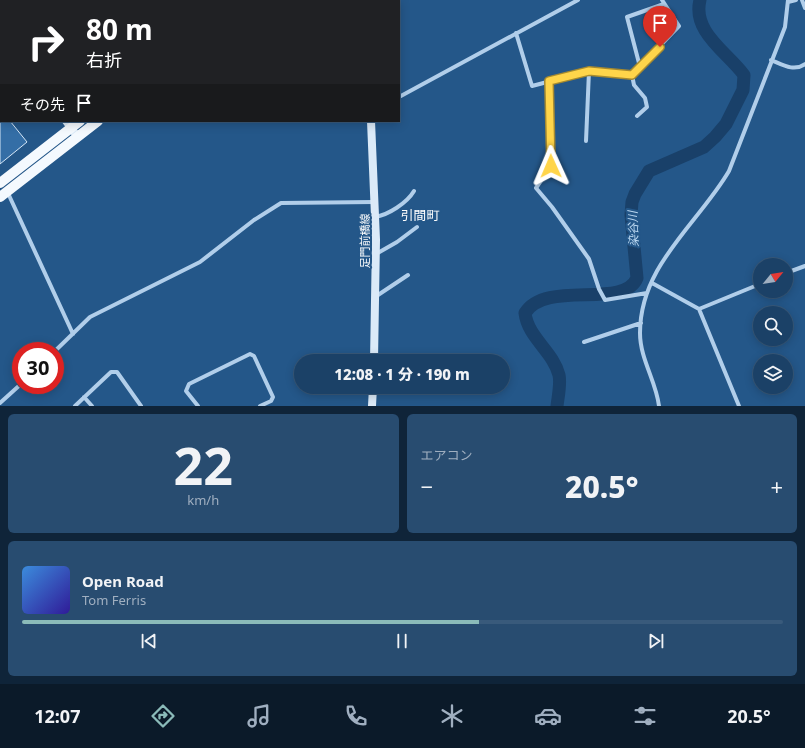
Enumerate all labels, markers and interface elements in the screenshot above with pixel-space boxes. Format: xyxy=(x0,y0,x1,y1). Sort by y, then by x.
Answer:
pin xyxy=(643,6,677,47)
text: 80 m xyxy=(86,10,153,48)
icon: arrive xyxy=(649,12,671,34)
icon: right xyxy=(20,16,72,68)
text: 右折 xyxy=(86,48,122,72)
icon: arrive xyxy=(73,92,95,114)
text: その先 xyxy=(20,94,65,114)
position arrow xyxy=(530,145,572,187)
district label: 引間町 xyxy=(400,206,440,224)
water label: 染谷川 xyxy=(624,209,642,247)
street label: 足門前橋線 xyxy=(357,214,372,269)
north arrow xyxy=(753,258,793,298)
map controls xyxy=(753,258,793,394)
button: search xyxy=(753,306,793,346)
speed limit sign: 30 xyxy=(12,342,64,394)
button: layers xyxy=(753,354,793,394)
text: 12:08 · 1 分 · 190 m xyxy=(334,364,470,384)
text: 22 xyxy=(174,429,233,500)
text: エアコン xyxy=(421,446,473,464)
text: 20.5° xyxy=(565,466,638,507)
text: − xyxy=(421,471,433,501)
text: + xyxy=(770,471,783,501)
text: km/h xyxy=(187,491,219,509)
text: Open Road xyxy=(82,571,164,591)
text: Tom Ferris xyxy=(82,591,146,609)
icon: previous xyxy=(138,630,160,652)
icon: pause xyxy=(391,630,413,652)
icon: next xyxy=(645,630,667,652)
icon: directions xyxy=(149,702,177,730)
icon: music xyxy=(245,702,273,730)
icon: phone xyxy=(342,702,370,730)
icon: climate xyxy=(438,702,466,730)
icon: car xyxy=(534,702,562,730)
icon: filters xyxy=(631,702,659,730)
text: 12:07 xyxy=(34,704,80,728)
text: 20.5° xyxy=(727,704,771,728)

